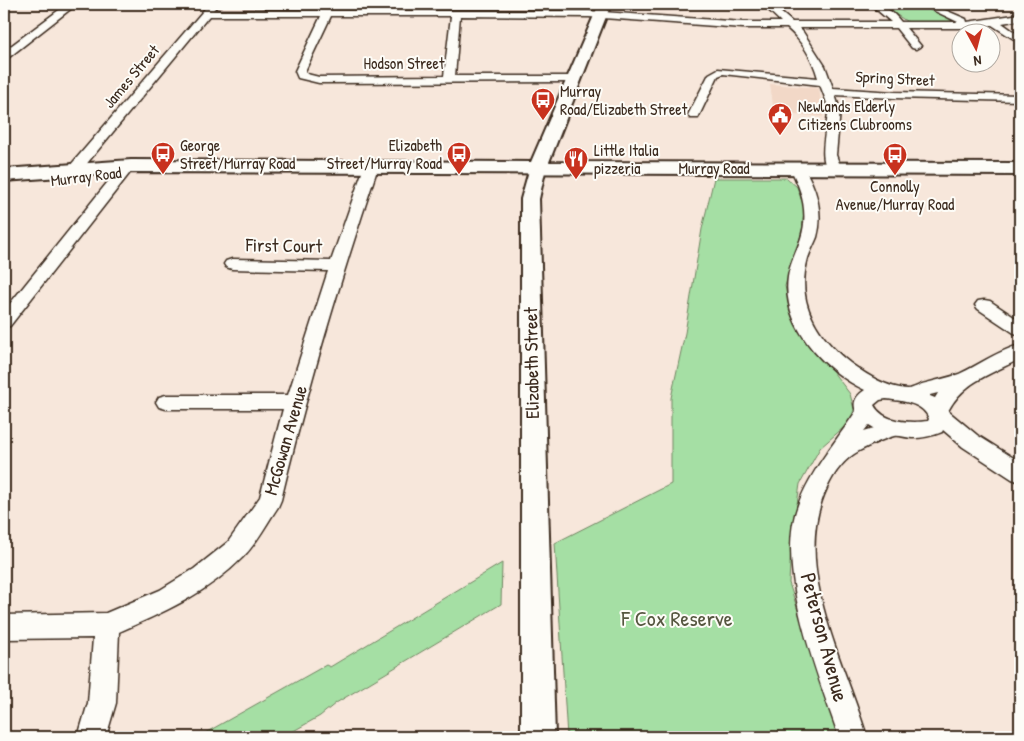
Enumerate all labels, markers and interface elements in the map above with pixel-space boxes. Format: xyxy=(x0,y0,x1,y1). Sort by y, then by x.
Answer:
north arrow xyxy=(952,22,1002,72)
street label: James Street xyxy=(98,39,164,112)
street label: Hodson Street xyxy=(364,52,445,74)
text: N xyxy=(972,52,983,71)
street label: Spring Street xyxy=(855,65,936,91)
place label: Murray Road/Elizabeth Street xyxy=(560,80,688,120)
bus stop icon: Murray Road/Elizabeth Street xyxy=(530,87,556,121)
place label: Newlands Elderly Citizens Clubrooms xyxy=(798,95,912,135)
public building icon: Newlands Elderly Citizens Clubrooms xyxy=(767,102,793,136)
place label: George Street/Murray Road xyxy=(180,134,295,174)
place label: Elizabeth Street/Murray Road xyxy=(327,134,442,174)
place label: Little Italia pizzeria xyxy=(594,139,659,179)
bus stop icon: George Street/Murray Road xyxy=(150,141,176,175)
bus stop icon: Elizabeth Street/Murray Road xyxy=(446,141,472,175)
bus stop icon: Connolly Avenue/Murray Road xyxy=(882,142,908,176)
restaurant icon: Little Italia pizzeria xyxy=(563,146,589,180)
street label: Murray Road xyxy=(678,157,750,179)
street label: Murray Road xyxy=(49,161,123,191)
place label: Connolly Avenue/Murray Road xyxy=(836,175,954,215)
street label: First Court xyxy=(245,231,323,259)
street label: Elizabeth Street xyxy=(517,306,545,419)
street label: McGowan Avenue xyxy=(257,382,313,498)
street label: Peterson Avenue xyxy=(793,569,857,705)
park label: F Cox Reserve xyxy=(620,603,733,633)

